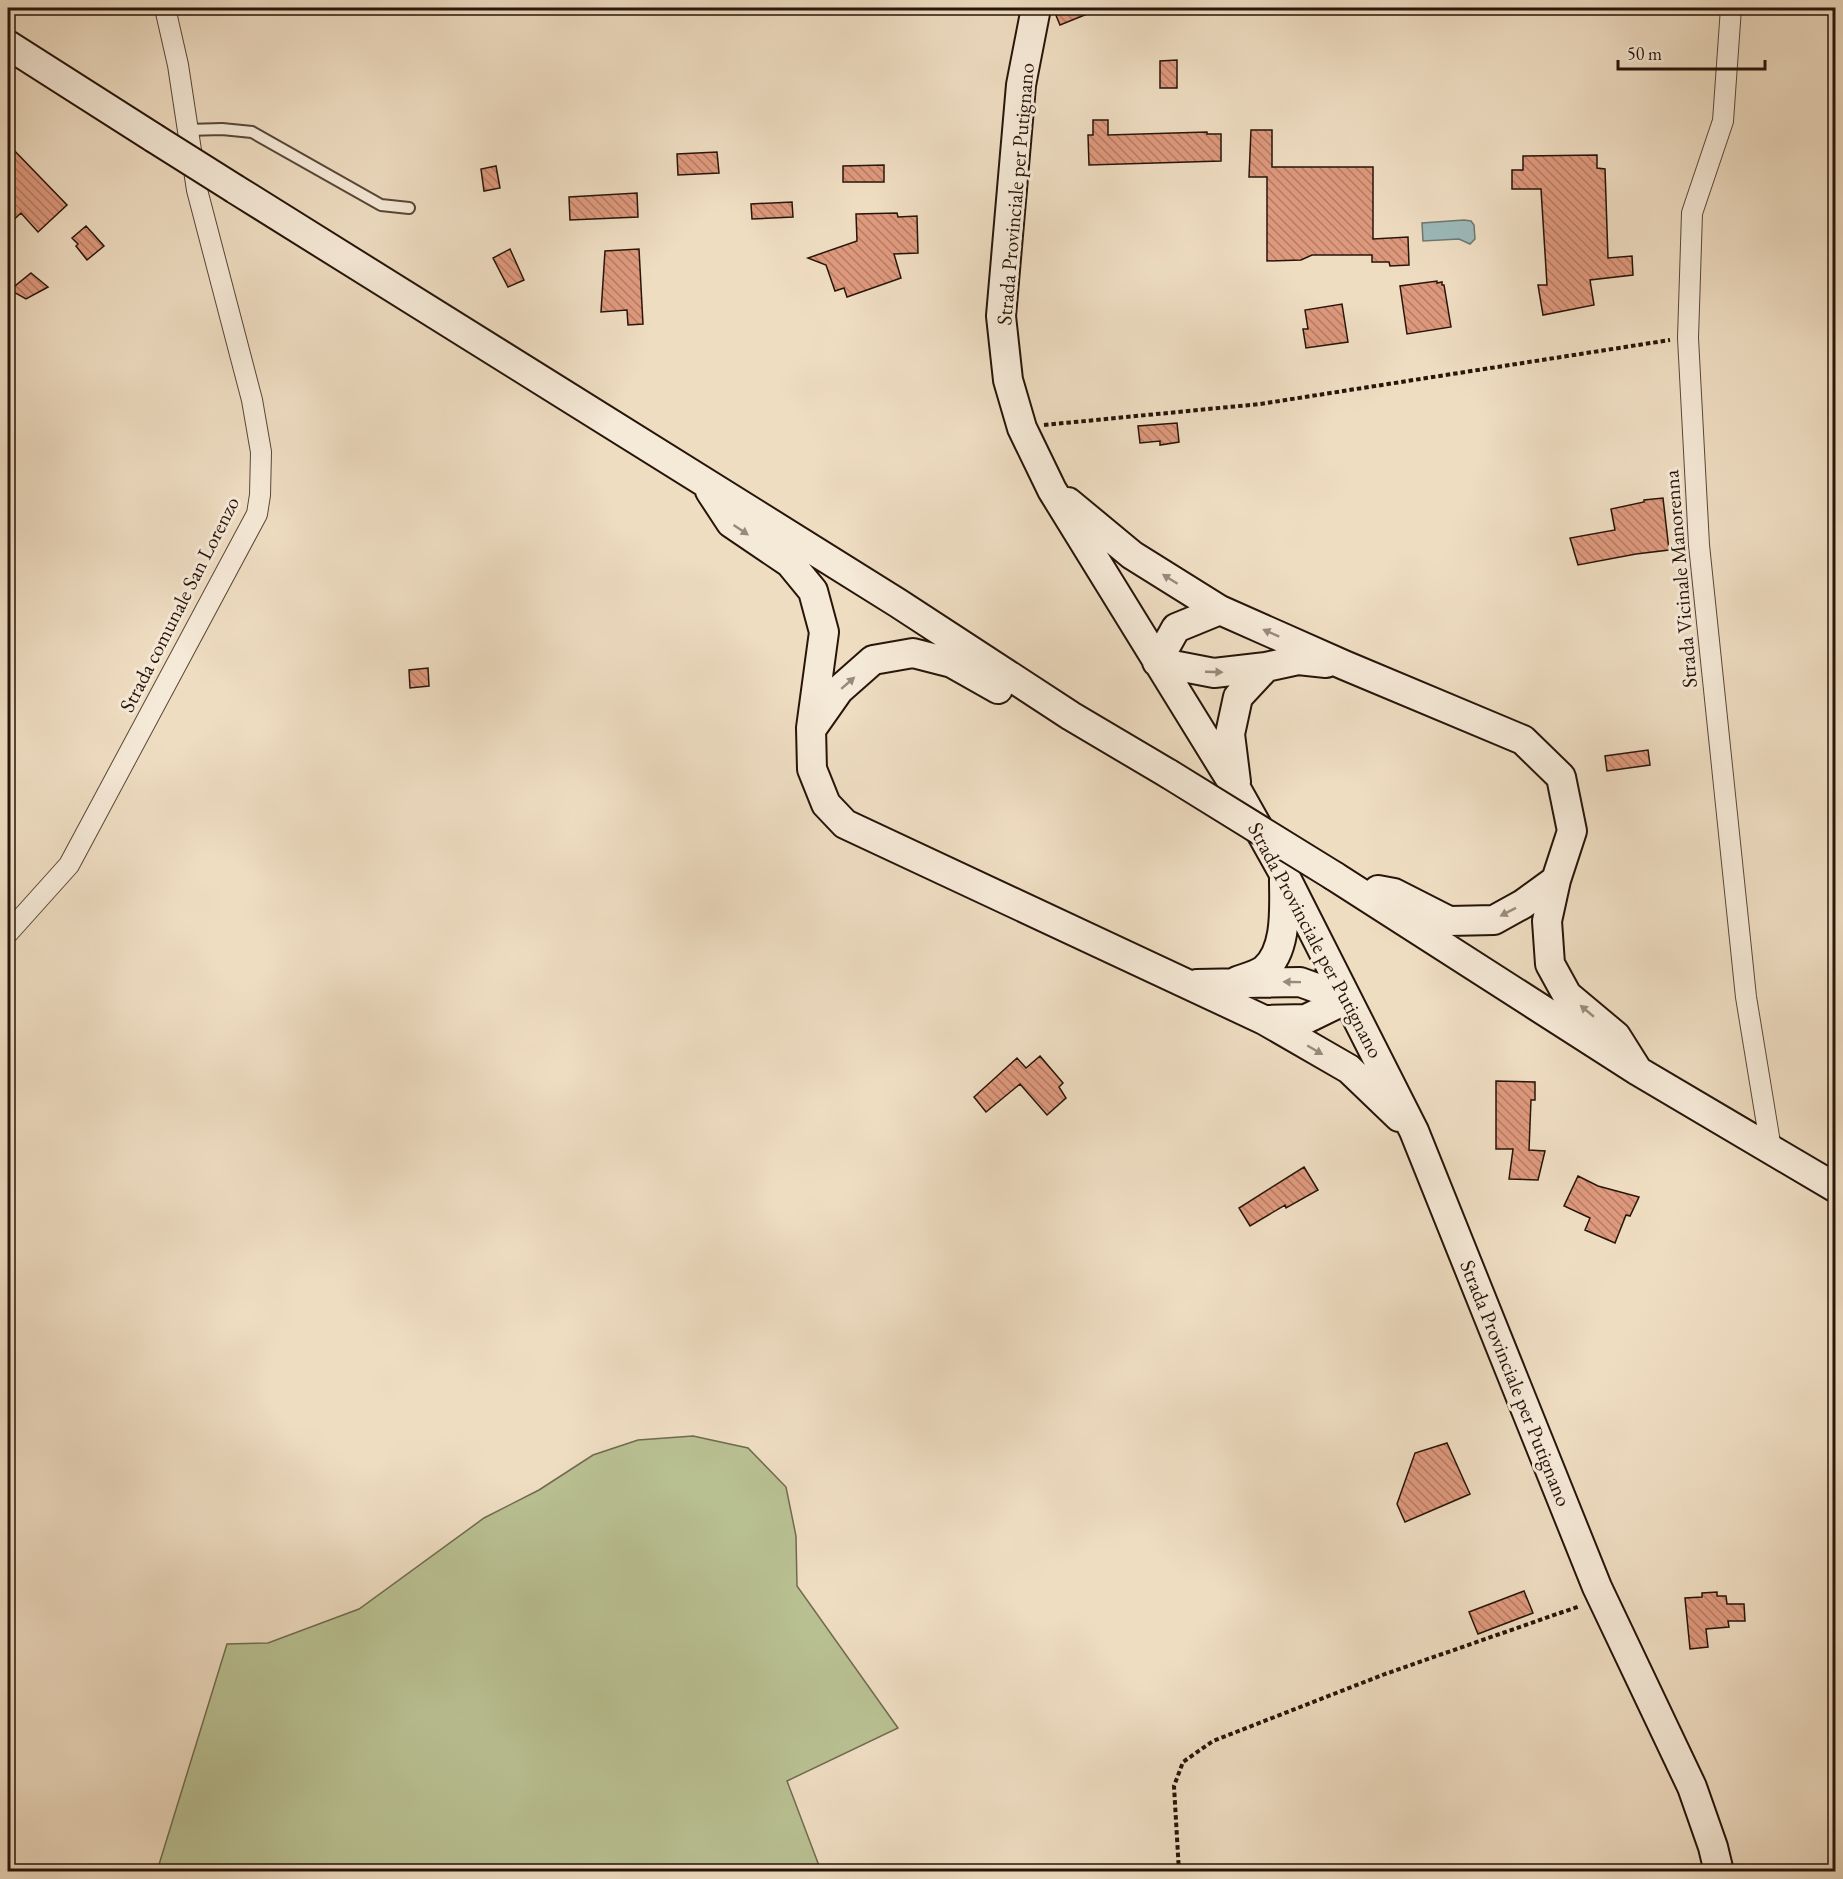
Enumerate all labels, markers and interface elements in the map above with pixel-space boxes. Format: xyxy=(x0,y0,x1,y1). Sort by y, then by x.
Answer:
scale bar xyxy=(1618,33,1765,71)
text: 50 m xyxy=(1627,42,1662,65)
street label: Strada Provinciale per Putignano xyxy=(990,62,1040,326)
street label: Strada Vicinale Manorenna xyxy=(1657,468,1703,689)
street label: Strada comunale San Lorenzo xyxy=(113,492,245,716)
one-way arrow xyxy=(733,524,749,535)
one-way arrow xyxy=(1162,573,1179,584)
one-way arrow xyxy=(1263,628,1280,637)
one-way arrow xyxy=(1205,667,1224,676)
one-way arrow xyxy=(840,676,855,689)
street label: Strada Provinciale per Putignano xyxy=(1242,817,1390,1063)
one-way arrow xyxy=(1499,908,1516,917)
one-way arrow xyxy=(1282,978,1301,987)
one-way arrow xyxy=(1579,1005,1595,1018)
one-way arrow xyxy=(1307,1044,1323,1055)
street label: Strada Provinciale per Putignano xyxy=(1454,1256,1578,1510)

